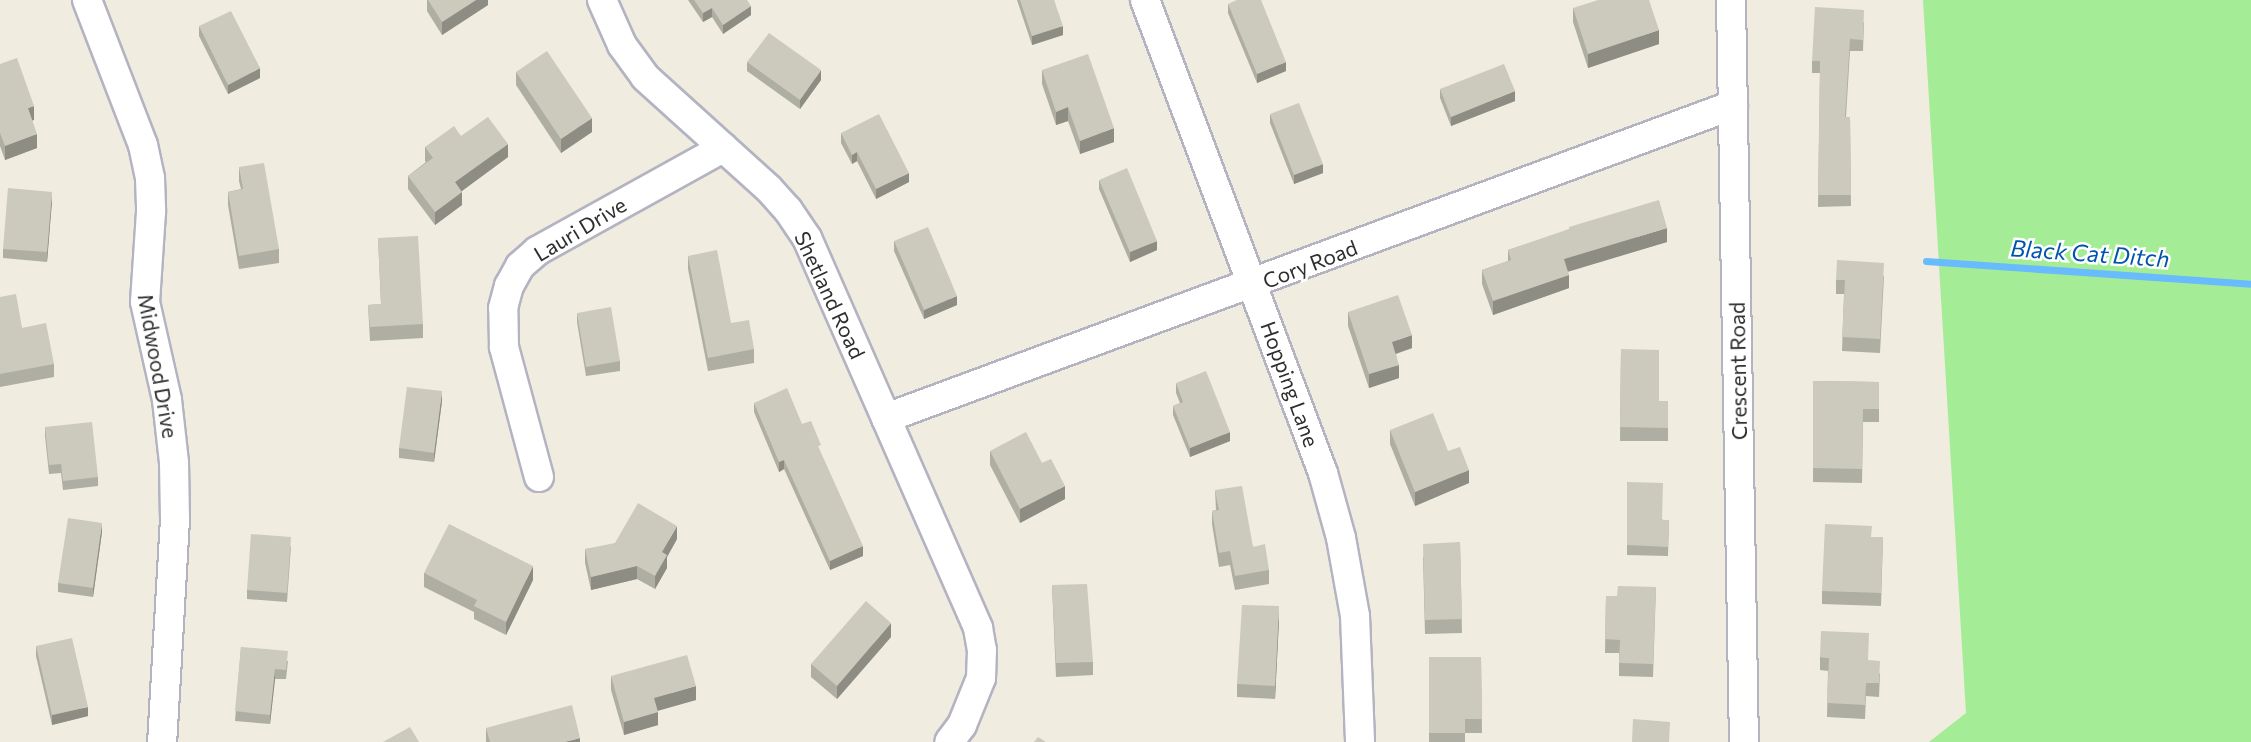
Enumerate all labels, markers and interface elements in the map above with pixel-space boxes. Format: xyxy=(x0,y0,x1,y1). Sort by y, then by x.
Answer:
street label: Lauri Drive xyxy=(529,192,631,266)
street label: Shetland Road xyxy=(790,227,870,363)
street label: Cory Road xyxy=(1259,234,1361,294)
water label: Black Cat Ditch xyxy=(2010,234,2170,272)
street label: Midwood Drive xyxy=(133,292,183,440)
street label: Crescent Road xyxy=(1724,302,1752,440)
street label: Hopping Lane xyxy=(1256,318,1324,450)

